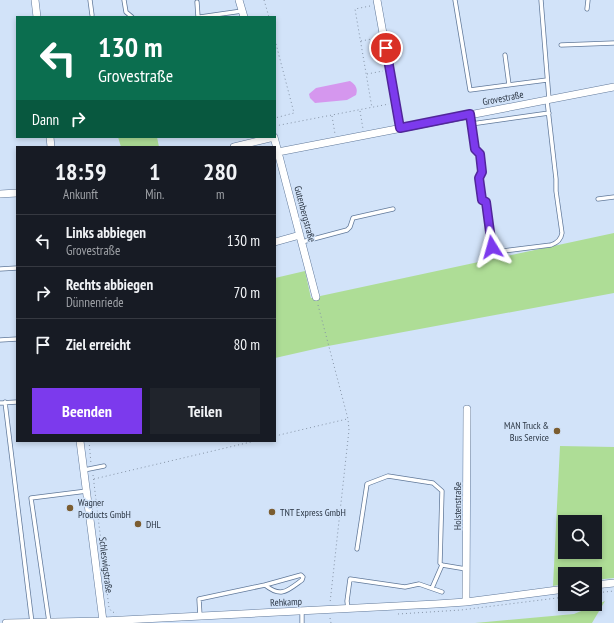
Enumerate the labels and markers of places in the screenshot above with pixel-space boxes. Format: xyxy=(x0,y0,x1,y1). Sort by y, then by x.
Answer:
pin xyxy=(369,31,403,65)
place label: MAN Truck & Bus Service xyxy=(504,419,549,444)
marker: MAN Truck & Bus Service xyxy=(552,426,562,436)
place label: Wagner Products GmbH xyxy=(78,496,131,521)
marker: Wagner Products GmbH xyxy=(65,503,75,513)
place label: TNT Express GmbH xyxy=(280,506,346,519)
marker: TNT Express GmbH xyxy=(267,507,277,517)
place label: DHL xyxy=(146,518,162,531)
marker: DHL xyxy=(133,519,143,529)

